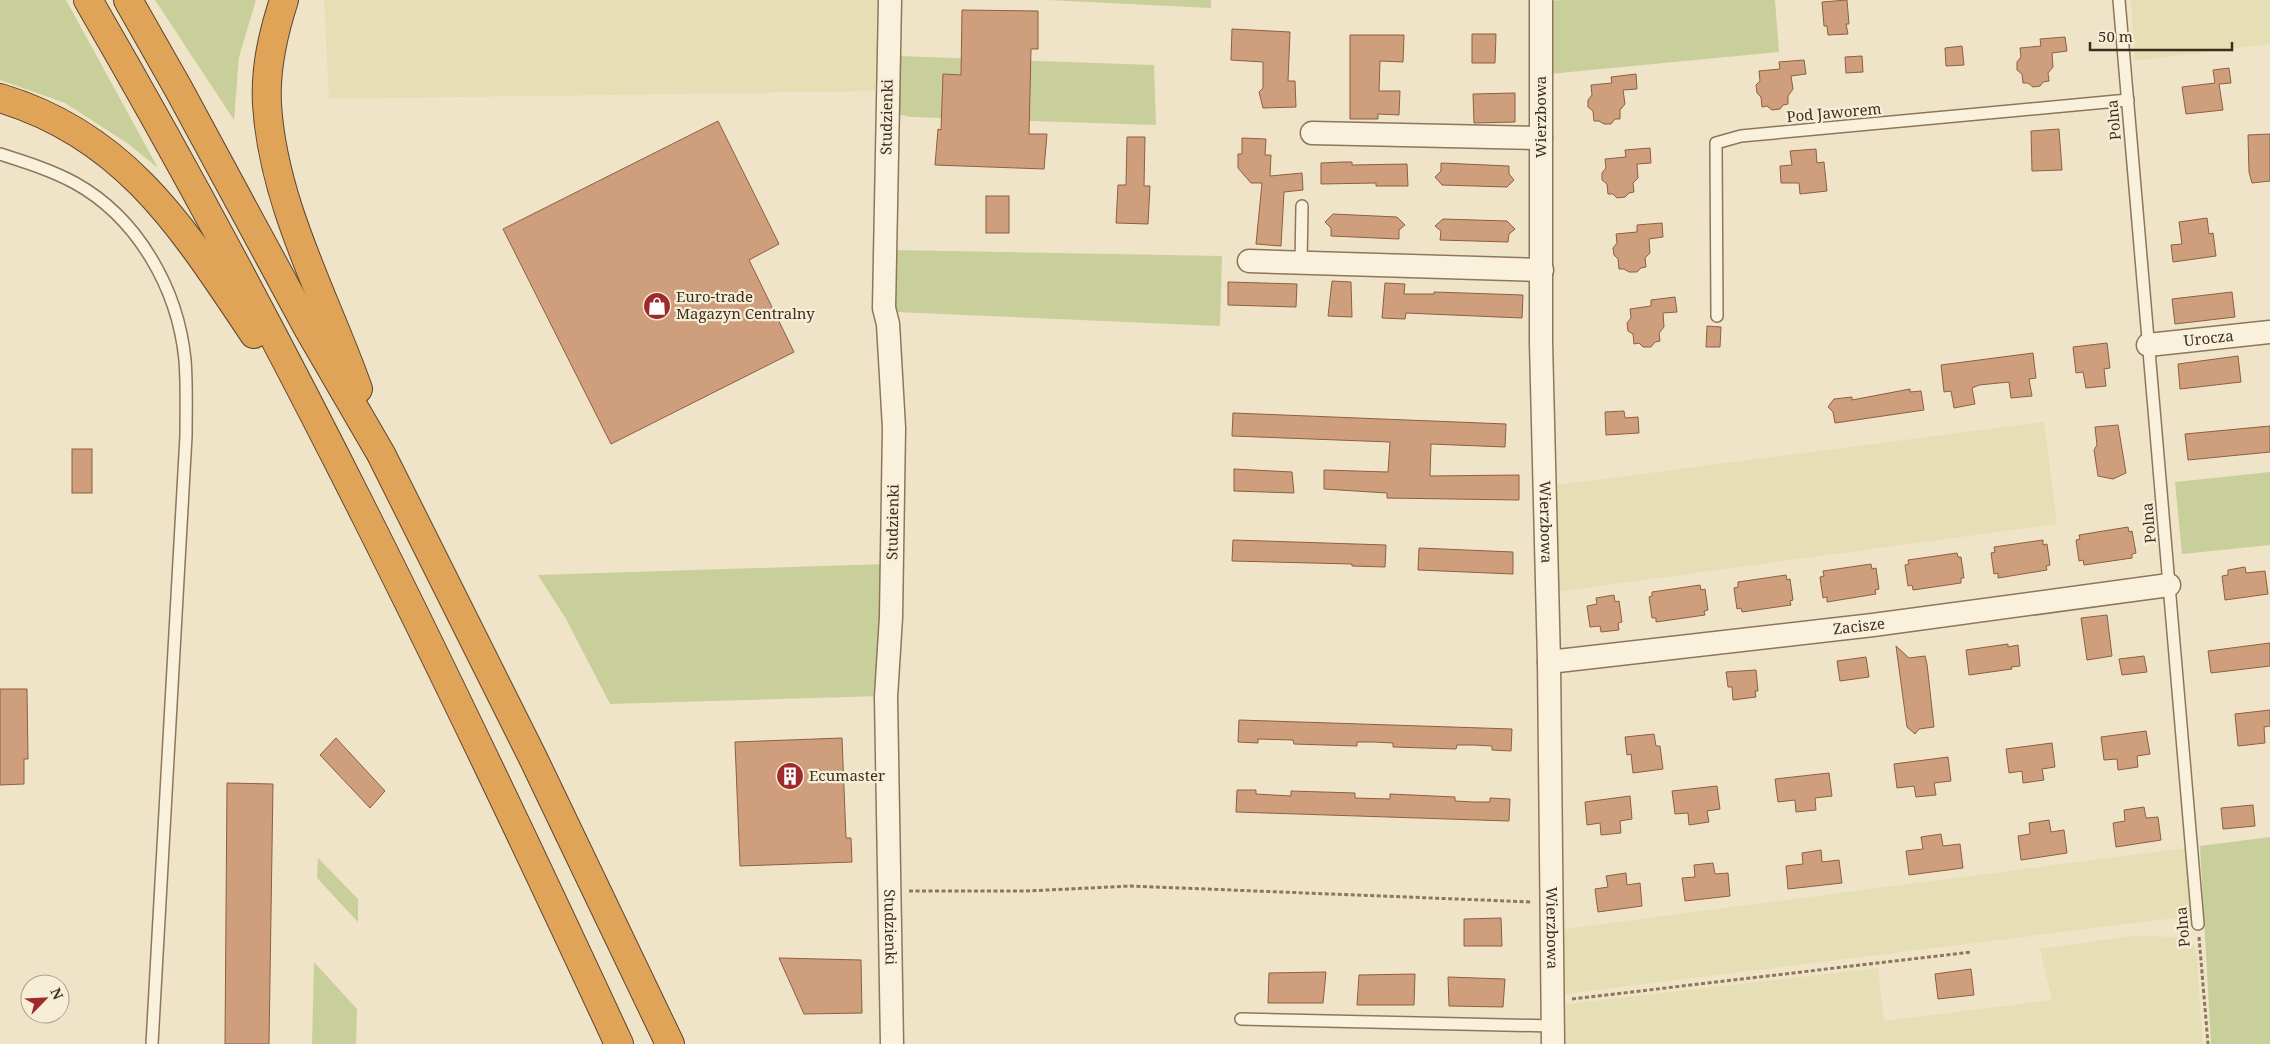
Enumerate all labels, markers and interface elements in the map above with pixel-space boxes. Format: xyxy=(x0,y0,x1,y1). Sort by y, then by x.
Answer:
scale bar xyxy=(2090,20,2232,52)
text: 50 m xyxy=(2098,26,2133,46)
street label: Wierzbowa xyxy=(1530,76,1550,158)
street label: Studzienki xyxy=(875,79,897,155)
street label: Pod Jaworem xyxy=(1785,98,1882,126)
street label: Polna xyxy=(2101,99,2125,141)
place label: Euro-trade Magazyn Centralny xyxy=(676,286,815,323)
shop icon: Euro-trade Magazyn Centralny xyxy=(642,291,672,321)
street label: Urocza xyxy=(2183,325,2234,350)
street label: Wierzbowa xyxy=(1535,480,1558,563)
street label: Studzienki xyxy=(881,484,903,560)
street label: Polna xyxy=(2136,502,2160,544)
street label: Zacisze xyxy=(1832,613,1886,638)
building icon: Ecumaster xyxy=(775,761,805,791)
place label: Ecumaster xyxy=(809,765,885,785)
street label: Wierzbowa xyxy=(1542,886,1563,969)
street label: Studzienki xyxy=(880,889,902,965)
street label: Polna xyxy=(2170,906,2194,948)
north arrow xyxy=(20,974,70,1024)
text: N xyxy=(46,985,68,1002)

